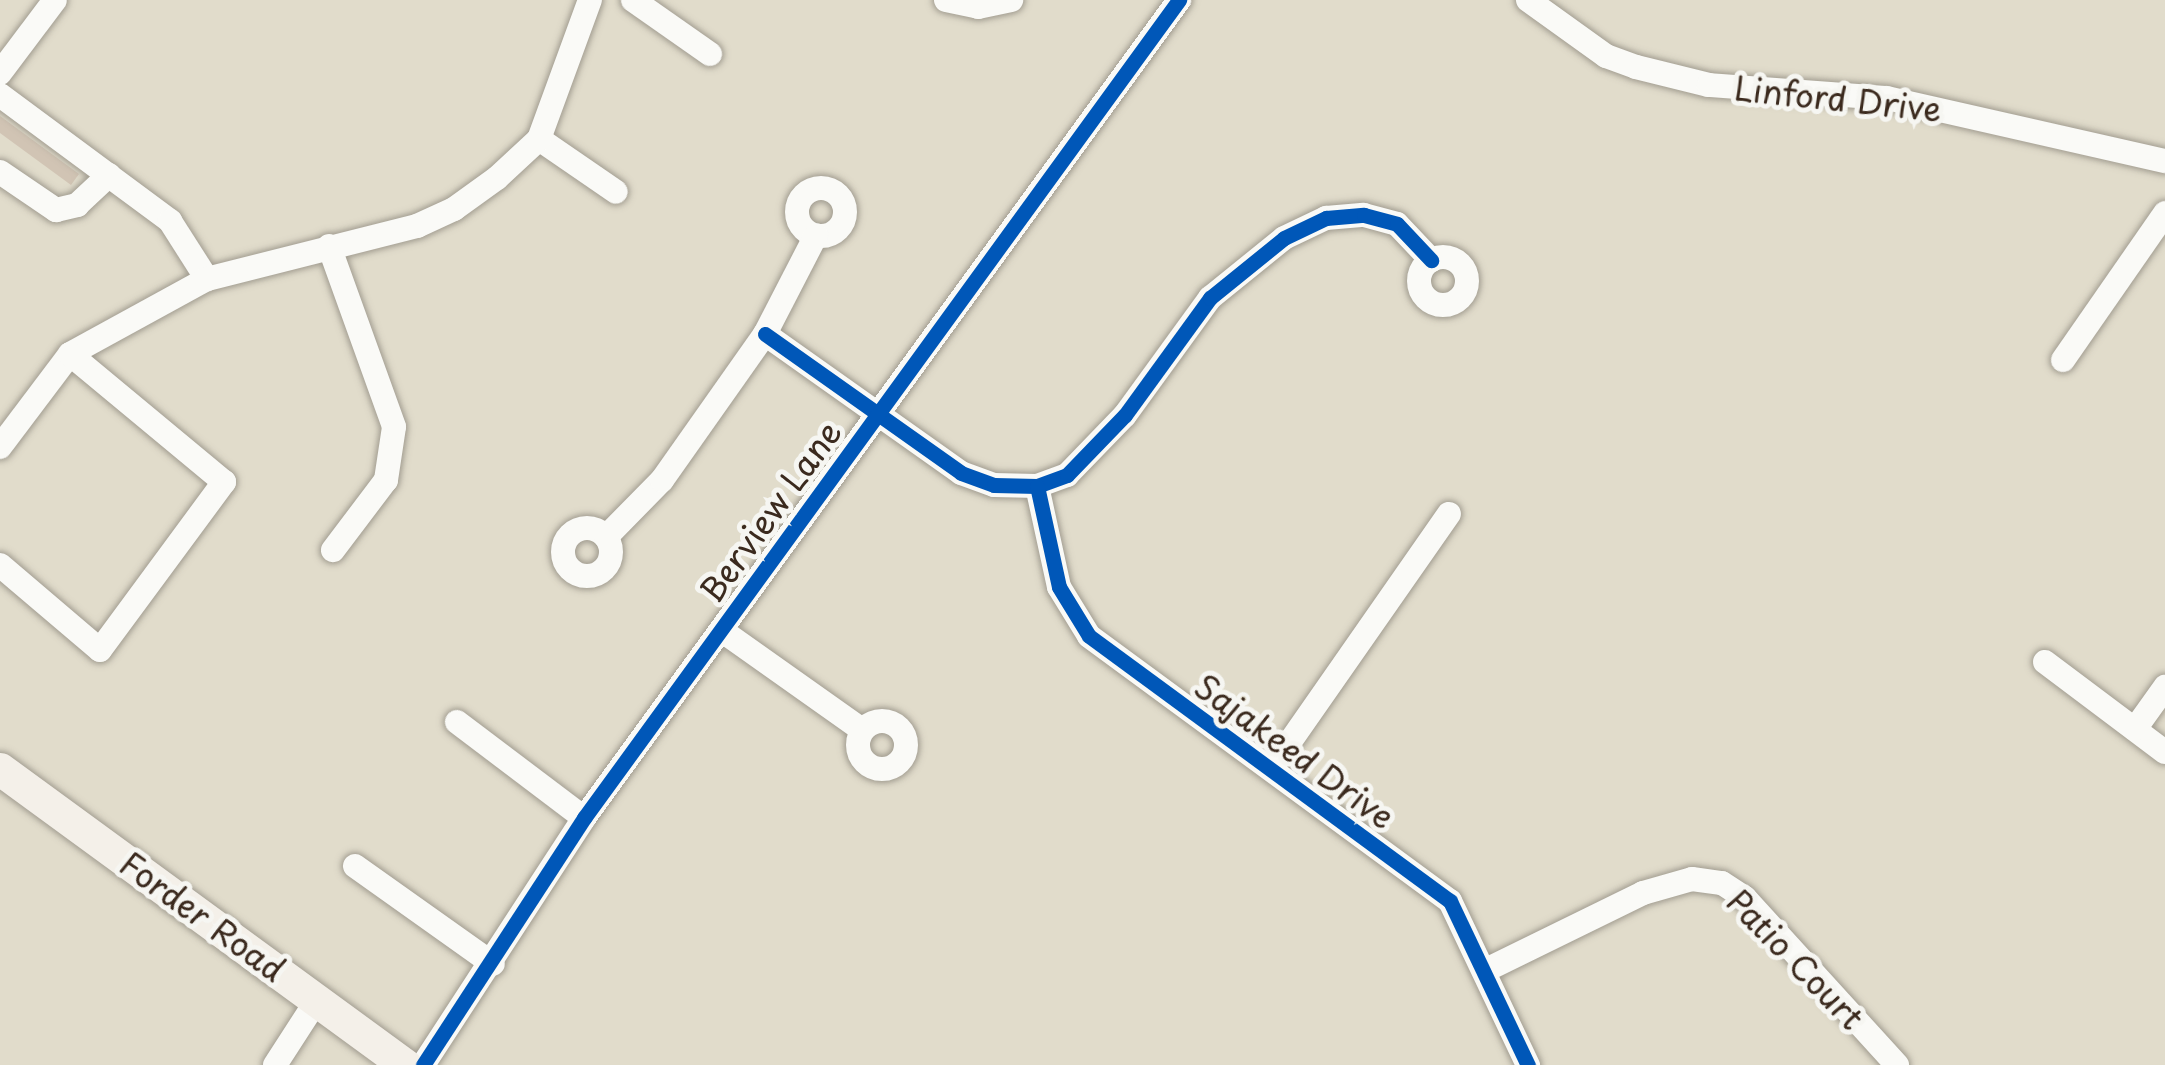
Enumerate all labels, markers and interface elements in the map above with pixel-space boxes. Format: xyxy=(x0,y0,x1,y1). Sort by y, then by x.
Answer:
street label: Linford Drive xyxy=(1732,67,1944,129)
street label: Berview Lane xyxy=(691,413,849,609)
street label: Sajakeed Drive xyxy=(1187,665,1403,837)
street label: Forder Road xyxy=(113,843,293,989)
street label: Patio Court xyxy=(1719,880,1873,1038)

